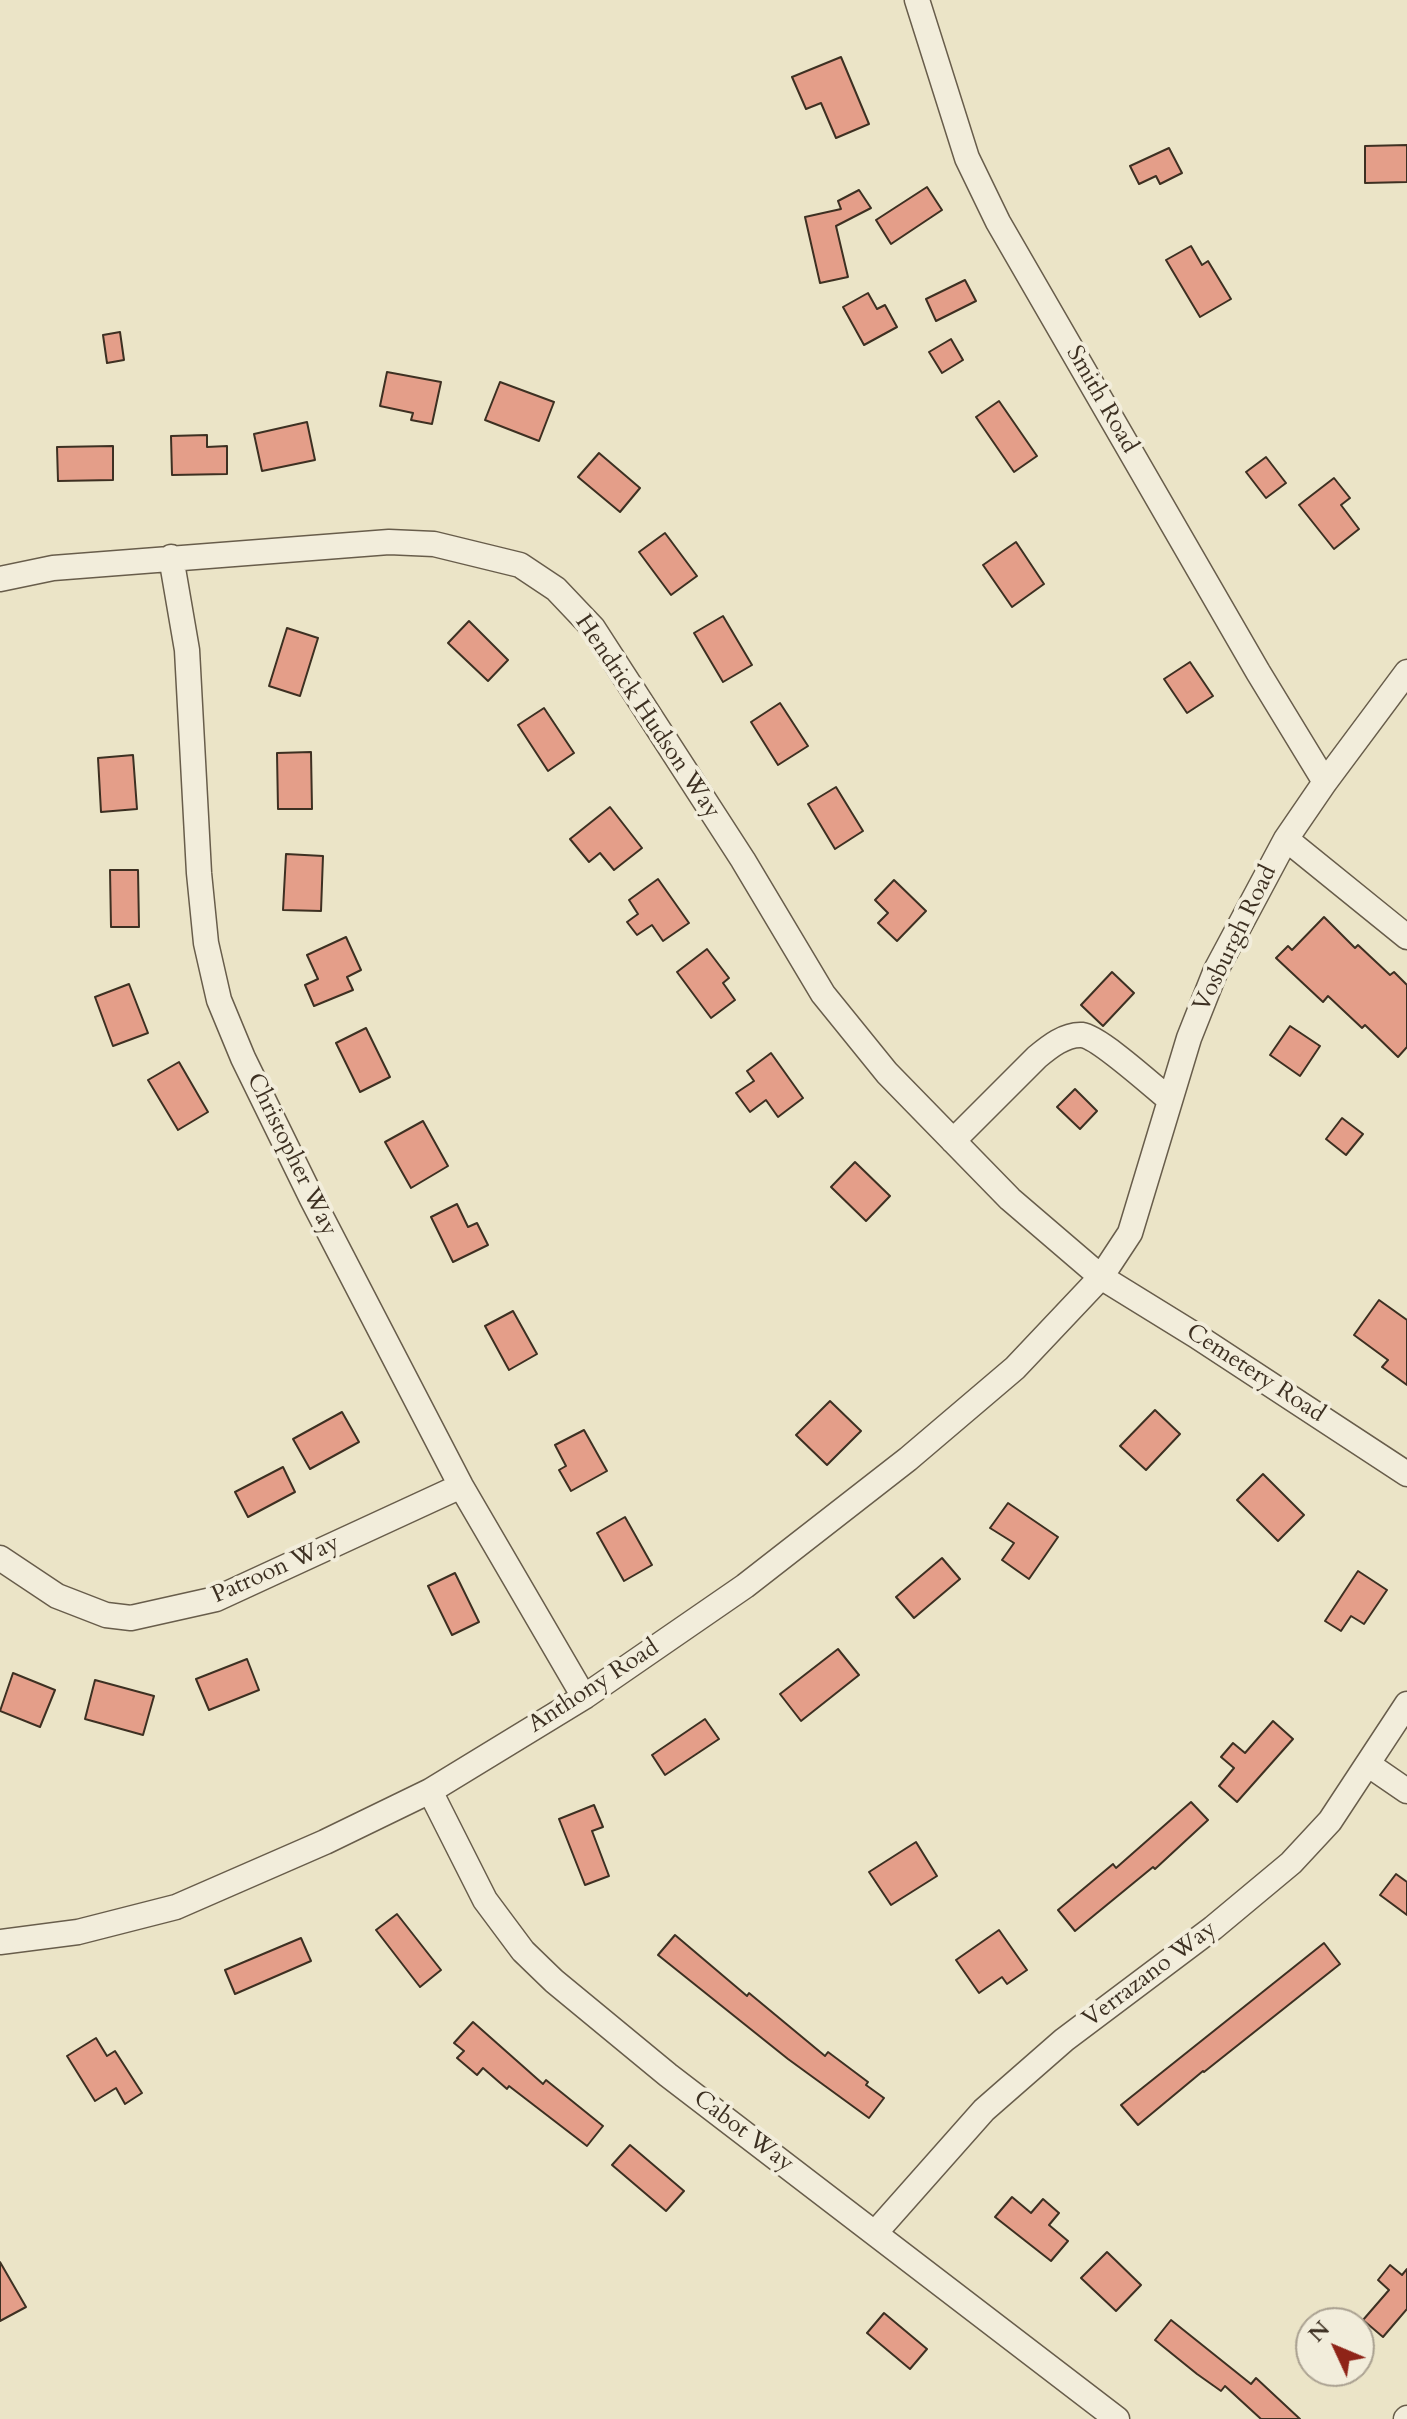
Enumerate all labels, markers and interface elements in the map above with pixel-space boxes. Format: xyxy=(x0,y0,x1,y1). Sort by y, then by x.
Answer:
street label: Smith Road xyxy=(1059,341,1143,459)
street label: Hendrick Hudson Way xyxy=(568,610,726,824)
street label: Vosburgh Road xyxy=(1188,861,1284,1017)
street label: Christopher Way xyxy=(239,1069,343,1241)
street label: Cemetery Road xyxy=(1180,1318,1330,1430)
street label: Patroon Way xyxy=(208,1529,344,1611)
street label: Anthony Road xyxy=(523,1634,665,1740)
street label: Verrazano Way xyxy=(1077,1915,1223,2035)
street label: Cabot Way xyxy=(687,2085,799,2179)
north arrow xyxy=(1295,2307,1375,2387)
text: N xyxy=(1302,2314,1337,2349)

